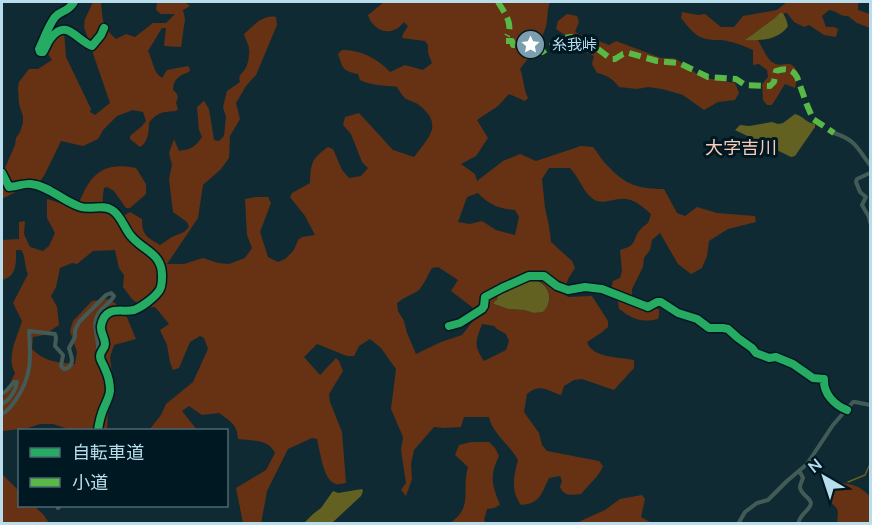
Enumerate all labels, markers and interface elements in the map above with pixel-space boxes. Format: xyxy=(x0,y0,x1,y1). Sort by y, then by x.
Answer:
place icon: 糸我峠 xyxy=(515,29,547,61)
place label: 糸我峠 xyxy=(552,35,597,54)
district label: 大字吉川 xyxy=(705,136,777,159)
legend xyxy=(18,429,228,507)
text: 自転車道 xyxy=(72,441,144,464)
north arrow xyxy=(794,447,854,507)
text: N xyxy=(804,454,826,477)
text: 小道 xyxy=(72,471,108,494)

